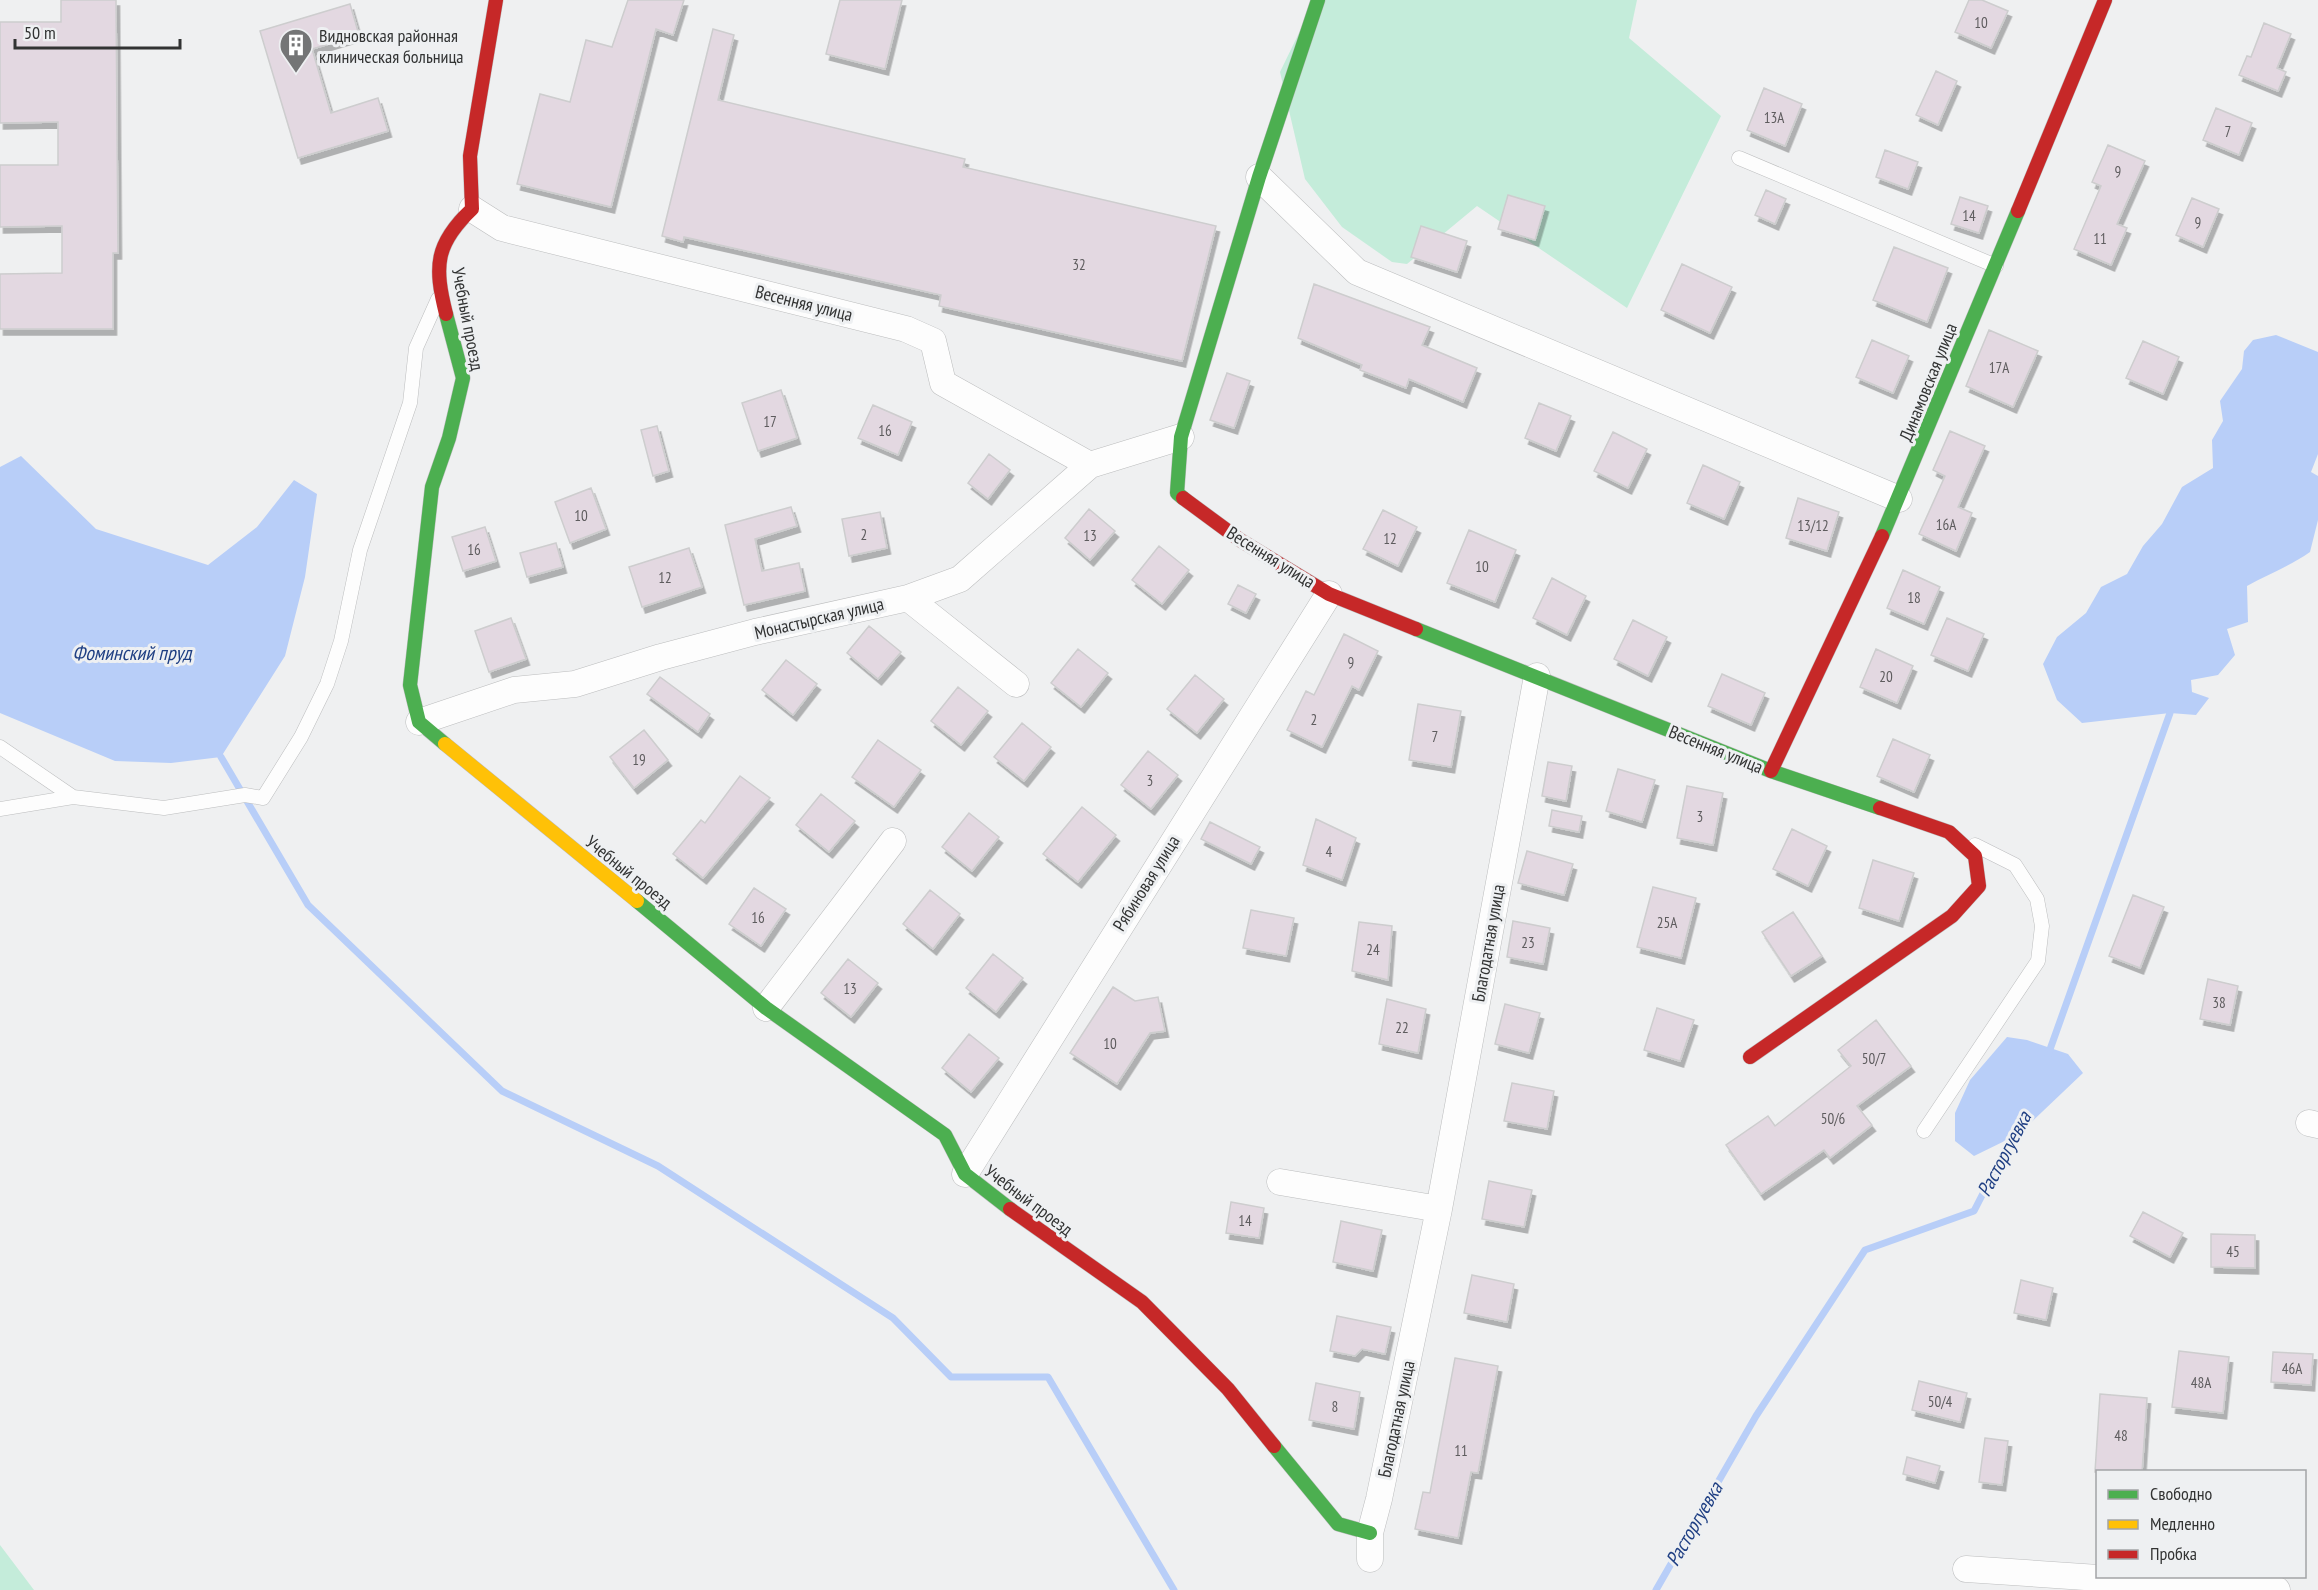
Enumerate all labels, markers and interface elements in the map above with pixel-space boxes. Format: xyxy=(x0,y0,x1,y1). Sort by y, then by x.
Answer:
scale bar xyxy=(15,12,180,50)
house number: 10 xyxy=(1974,13,1988,32)
text: 50 m xyxy=(24,21,56,44)
place label: Видновская районная клиническая больница xyxy=(319,24,464,68)
building icon: Видновская районная клиническая больница xyxy=(278,27,314,74)
house number: 13А xyxy=(1764,108,1785,127)
house number: 7 xyxy=(2225,122,2231,141)
house number: 9 xyxy=(2115,162,2121,181)
house number: 14 xyxy=(1962,206,1976,225)
house number: 9 xyxy=(2195,213,2201,232)
house number: 11 xyxy=(2093,229,2107,248)
house number: 32 xyxy=(1072,255,1086,274)
street label: Учебный проезд xyxy=(447,265,489,373)
street label: Весенняя улица xyxy=(753,280,855,326)
street label: Динамовская улица xyxy=(1894,320,1962,444)
house number: 17А xyxy=(1989,358,2010,377)
house number: 17 xyxy=(763,412,777,431)
house number: 16 xyxy=(878,421,892,440)
house number: 10 xyxy=(574,506,588,525)
house number: 16А xyxy=(1936,515,1957,534)
house number: 13/12 xyxy=(1797,516,1829,535)
street label: Весенняя улица xyxy=(1223,521,1319,593)
house number: 2 xyxy=(861,525,867,544)
house number: 13 xyxy=(1083,526,1097,545)
house number: 12 xyxy=(1383,529,1397,548)
house number: 16 xyxy=(467,540,481,559)
house number: 10 xyxy=(1475,557,1489,576)
house number: 12 xyxy=(658,568,672,587)
house number: 18 xyxy=(1907,588,1921,607)
street label: Монастырская улица xyxy=(752,592,886,644)
water label: Фоминский пруд xyxy=(73,640,193,666)
house number: 9 xyxy=(1348,653,1354,672)
house number: 20 xyxy=(1879,667,1893,686)
house number: 2 xyxy=(1311,710,1317,729)
street label: Весенняя улица xyxy=(1666,720,1766,778)
house number: 7 xyxy=(1432,727,1438,746)
house number: 19 xyxy=(632,750,646,769)
house number: 3 xyxy=(1147,771,1153,790)
house number: 3 xyxy=(1697,807,1703,826)
street label: Учебный проезд xyxy=(581,830,677,914)
street label: Рябиновая улица xyxy=(1108,831,1184,935)
house number: 4 xyxy=(1326,842,1333,861)
street label: Благодатная улица xyxy=(1466,882,1510,1004)
house number: 16 xyxy=(751,908,765,927)
house number: 25А xyxy=(1657,913,1678,932)
house number: 23 xyxy=(1521,933,1535,952)
house number: 24 xyxy=(1366,940,1380,959)
house number: 13 xyxy=(843,979,857,998)
house number: 38 xyxy=(2212,993,2226,1012)
house number: 22 xyxy=(1395,1018,1409,1037)
house number: 10 xyxy=(1103,1034,1117,1053)
house number: 50/7 xyxy=(1862,1049,1886,1068)
water label: Расторгуевка xyxy=(1971,1106,2038,1201)
house number: 50/6 xyxy=(1821,1109,1846,1128)
street label: Учебный проезд xyxy=(980,1159,1078,1241)
house number: 14 xyxy=(1238,1211,1252,1230)
house number: 45 xyxy=(2226,1242,2240,1261)
street label: Благодатная улица xyxy=(1372,1358,1420,1480)
house number: 46А xyxy=(2282,1359,2303,1378)
house number: 48А xyxy=(2191,1373,2212,1392)
house number: 50/4 xyxy=(1928,1392,1953,1411)
house number: 8 xyxy=(1332,1397,1338,1416)
house number: 48 xyxy=(2114,1426,2128,1445)
house number: 11 xyxy=(1454,1441,1468,1460)
legend xyxy=(2096,1470,2306,1578)
water label: Расторгуевка xyxy=(1660,1477,1729,1570)
text: Свободно xyxy=(2150,1482,2213,1505)
text: Медленно xyxy=(2150,1512,2215,1535)
text: Пробка xyxy=(2150,1542,2197,1565)

